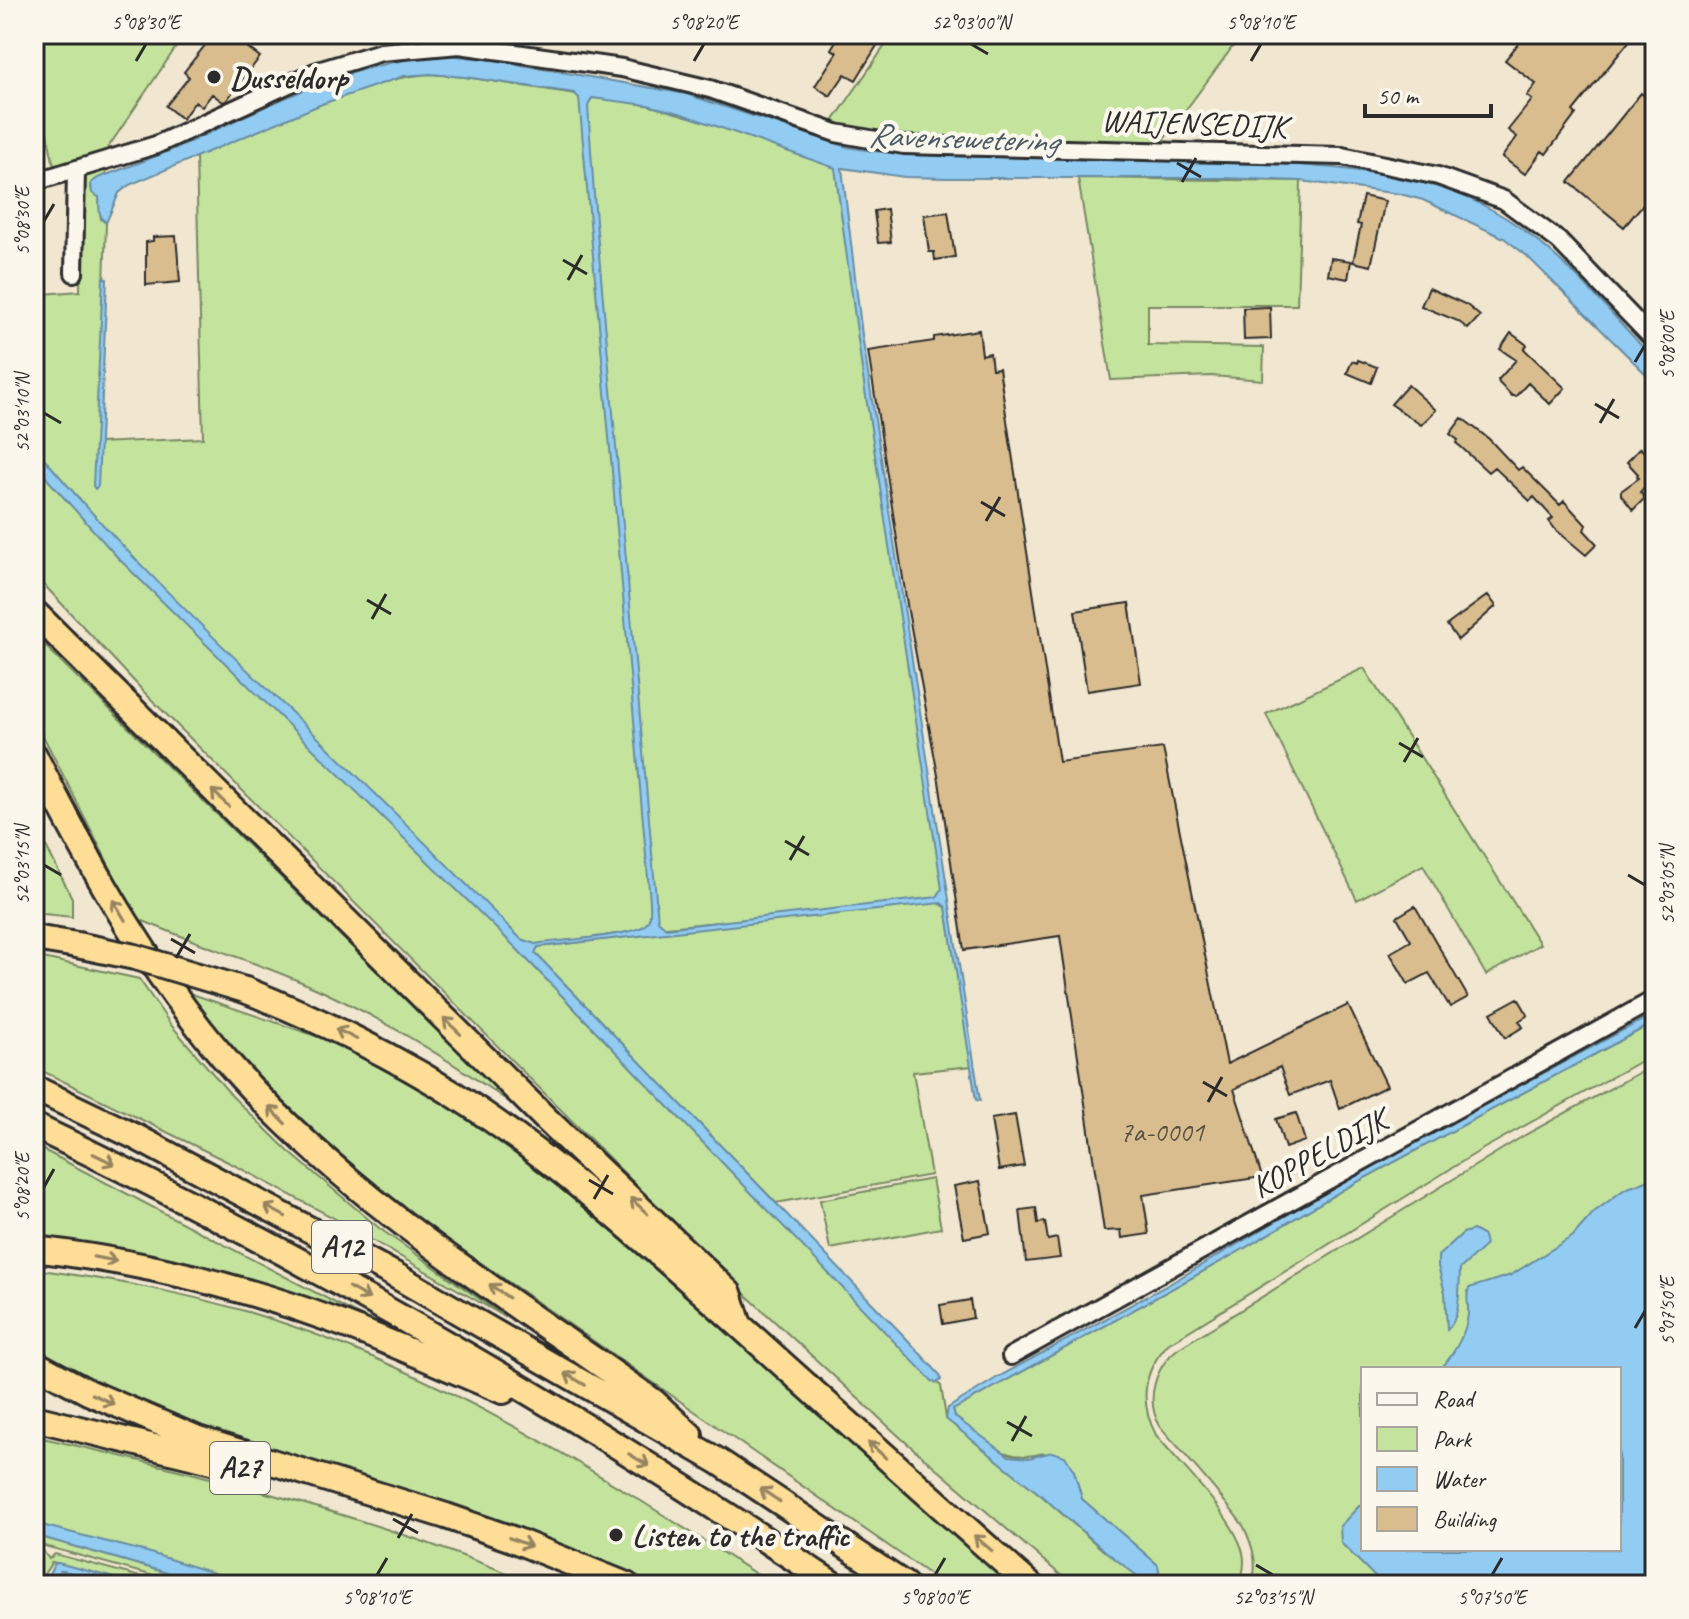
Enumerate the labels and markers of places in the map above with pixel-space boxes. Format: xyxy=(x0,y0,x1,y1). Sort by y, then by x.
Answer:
place label: Dusseldorp xyxy=(230,57,350,98)
marker: Dusseldorp xyxy=(205,68,223,86)
place label: Listen to the traffic xyxy=(632,1515,850,1556)
marker: Listen to the traffic xyxy=(607,1526,625,1544)

